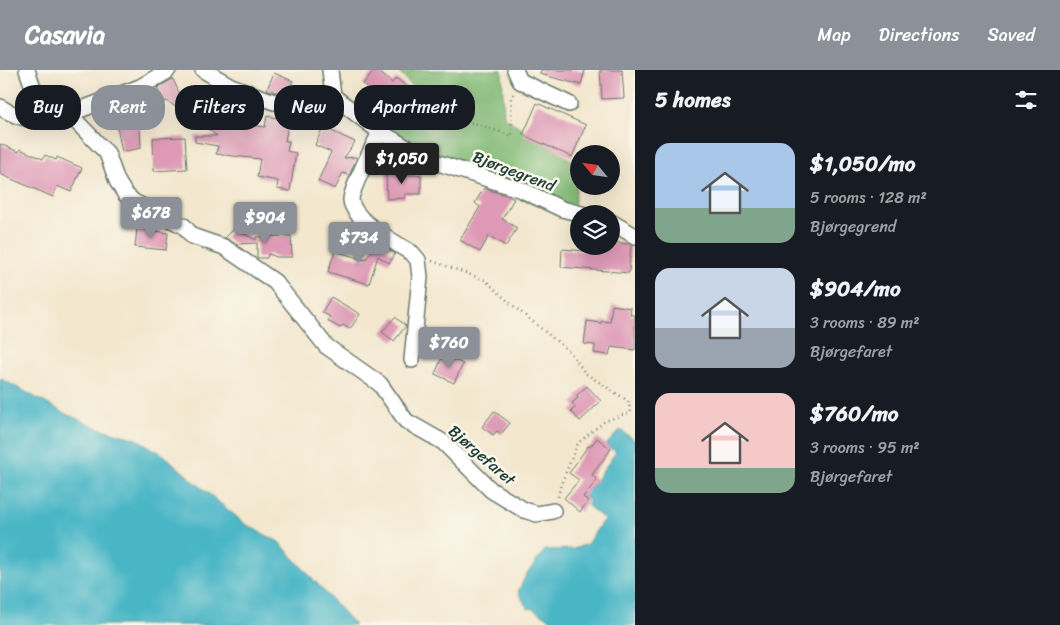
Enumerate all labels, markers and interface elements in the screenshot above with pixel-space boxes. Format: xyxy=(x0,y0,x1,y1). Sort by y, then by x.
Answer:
text: Casavia xyxy=(25,14,105,56)
text: Map xyxy=(818,19,851,51)
text: Directions xyxy=(879,19,960,51)
text: Saved xyxy=(988,19,1035,51)
text: 5 homes xyxy=(655,81,731,119)
chip: Buy xyxy=(15,85,81,130)
chip: Rent xyxy=(91,85,165,130)
chip: Filters xyxy=(175,85,264,130)
chip: New xyxy=(274,85,344,130)
chip: Apartment xyxy=(354,85,475,130)
icon: filters xyxy=(1012,86,1040,114)
pin: $1,050 xyxy=(361,142,443,185)
street label: Bjørgegrend xyxy=(469,142,561,201)
text: $1,050 xyxy=(376,144,428,173)
north arrow xyxy=(570,145,620,195)
map controls xyxy=(570,145,620,255)
text: $1,050/mo xyxy=(810,145,915,183)
icon: home xyxy=(695,163,755,223)
text: 5 rooms · 128 m² xyxy=(810,183,927,212)
pin: $678 xyxy=(121,196,181,239)
text: $678 xyxy=(132,198,170,227)
pin: $904 xyxy=(235,202,295,244)
text: $904 xyxy=(245,203,285,232)
button: layers xyxy=(570,205,620,255)
text: Bjørgegrend xyxy=(810,212,896,241)
pin: $734 xyxy=(329,222,389,264)
text: $734 xyxy=(340,223,378,252)
text: $904/mo xyxy=(810,270,901,308)
icon: home xyxy=(695,288,755,348)
text: 3 rooms · 89 m² xyxy=(810,308,919,337)
pin: $760 xyxy=(419,326,479,369)
text: $760 xyxy=(429,328,469,357)
text: Bjørgefaret xyxy=(810,337,892,366)
text: $760/mo xyxy=(810,395,899,433)
icon: home xyxy=(695,413,755,473)
street label: Bjørgefaret xyxy=(441,417,523,493)
text: 3 rooms · 95 m² xyxy=(810,433,920,462)
text: Bjørgefaret xyxy=(810,462,892,491)

